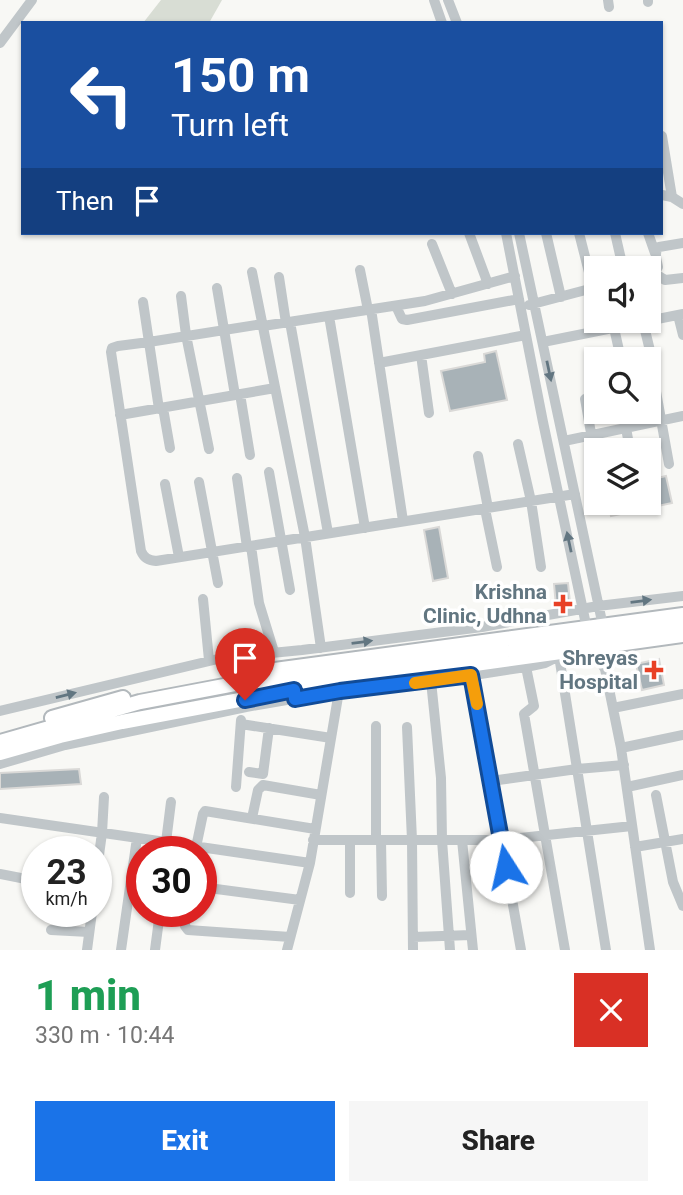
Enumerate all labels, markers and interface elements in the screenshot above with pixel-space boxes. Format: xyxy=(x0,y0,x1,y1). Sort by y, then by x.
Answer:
text: 150 m xyxy=(171,47,310,104)
icon: left xyxy=(56,49,147,140)
text: Turn left xyxy=(171,106,289,144)
icon: arrive xyxy=(128,182,166,220)
text: Then xyxy=(56,186,114,216)
map controls xyxy=(584,256,661,515)
button: sound xyxy=(584,256,661,333)
button: search xyxy=(584,347,661,424)
one-way arrow xyxy=(544,360,555,382)
button: layers xyxy=(584,438,661,515)
one-way arrow xyxy=(563,531,574,553)
place label: Krishna Clinic, Udhna xyxy=(423,580,547,628)
marker: Krishna Clinic, Udhna xyxy=(553,594,573,614)
one-way arrow xyxy=(630,595,652,606)
pin xyxy=(215,628,275,700)
one-way arrow xyxy=(351,637,373,648)
icon: arrive xyxy=(226,639,264,677)
place label: Shreyas Hospital xyxy=(559,646,638,694)
marker: Shreyas Hospital xyxy=(644,660,664,680)
one-way arrow xyxy=(55,689,77,700)
position arrow xyxy=(469,830,543,904)
speed limit sign: 30 xyxy=(126,836,217,927)
text: 23 xyxy=(46,852,87,893)
text: km/h xyxy=(45,888,88,909)
text: 1 min xyxy=(35,971,141,1020)
button: close xyxy=(574,973,648,1047)
text: 330 m · 10:44 xyxy=(35,1022,174,1049)
button: Exit xyxy=(35,1101,335,1181)
button: Share xyxy=(349,1101,648,1181)

